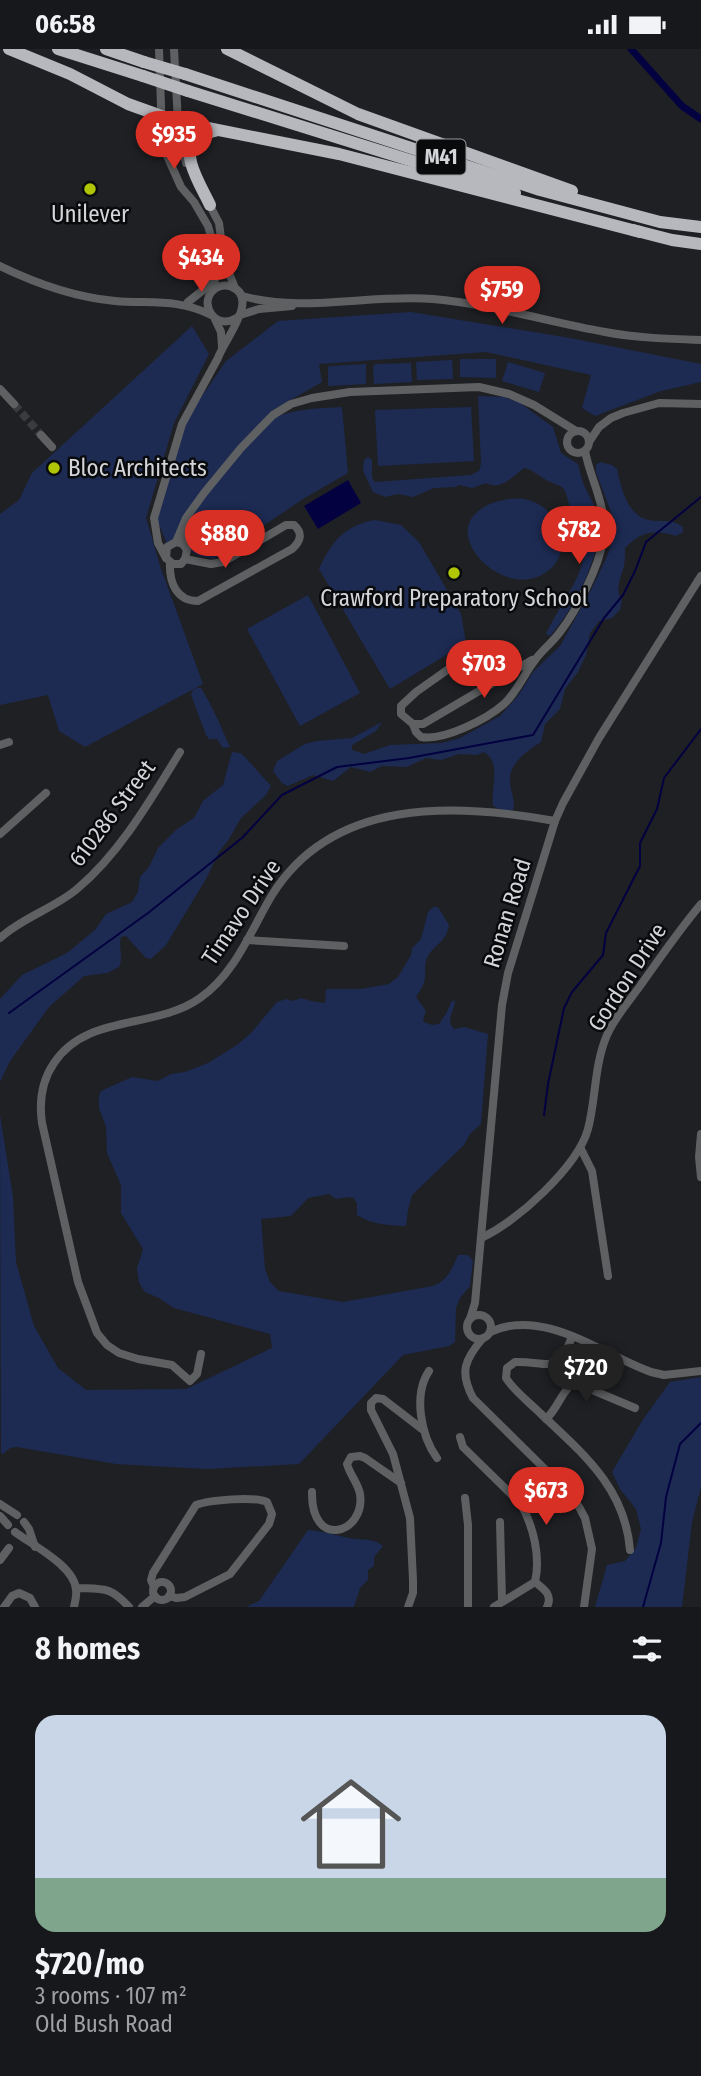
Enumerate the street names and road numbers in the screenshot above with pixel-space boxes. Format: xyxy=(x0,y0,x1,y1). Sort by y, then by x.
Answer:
road number: M41 xyxy=(416,139,466,175)
street label: 610286 Street xyxy=(63,754,161,872)
street label: Timavo Drive xyxy=(195,854,287,970)
street label: Ronan Road xyxy=(477,855,537,971)
street label: Gordon Drive xyxy=(582,918,672,1036)

